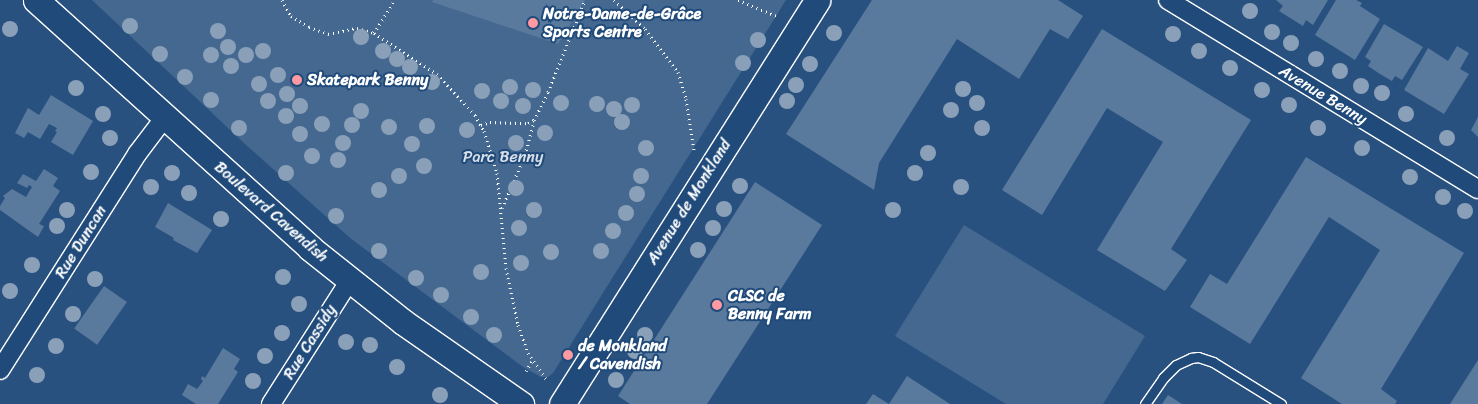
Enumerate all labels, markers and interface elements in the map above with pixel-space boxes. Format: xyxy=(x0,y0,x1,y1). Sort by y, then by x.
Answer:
place label: Notre-Dame-de-Grâce Sports Centre xyxy=(543,4,701,42)
marker: Notre-Dame-de-Grâce Sports Centre xyxy=(527,17,539,29)
street label: Avenue Benny xyxy=(1276,61,1370,129)
place label: Skatepark Benny xyxy=(307,70,428,90)
marker: Skatepark Benny xyxy=(291,74,303,86)
street label: Avenue de Monkland xyxy=(643,136,735,268)
park label: Parc Benny xyxy=(463,147,543,167)
street label: Boulevard Cavendish xyxy=(210,157,332,267)
street label: Rue Duncan xyxy=(51,202,111,282)
place label: CLSC de Benny Farm xyxy=(728,286,812,324)
marker: CLSC de Benny Farm xyxy=(710,298,724,312)
street label: Rue Cassidy xyxy=(279,301,341,383)
place label: de Monkland / Cavendish xyxy=(578,336,667,374)
marker: de Monkland / Cavendish xyxy=(562,349,574,361)

